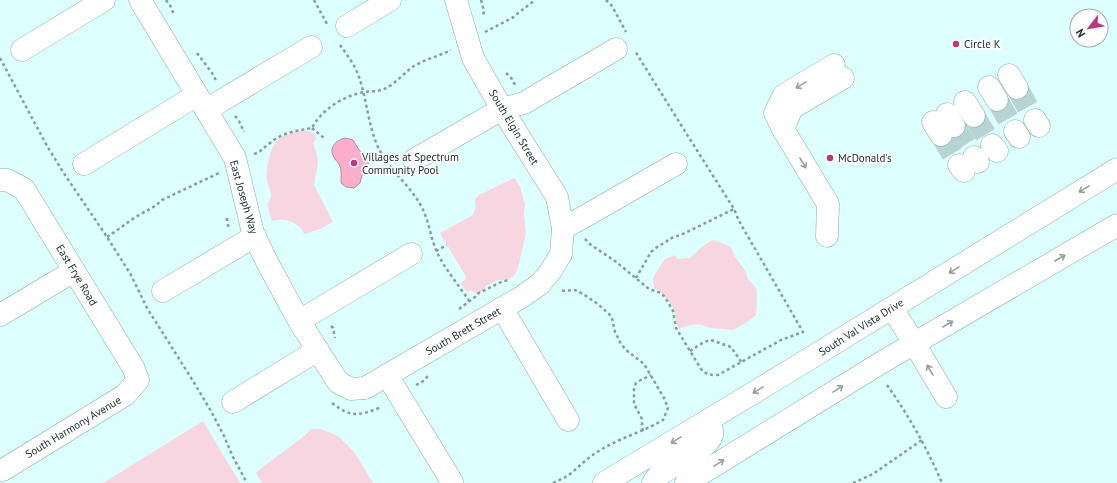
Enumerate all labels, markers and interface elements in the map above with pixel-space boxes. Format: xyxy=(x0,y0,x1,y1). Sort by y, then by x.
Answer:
north arrow xyxy=(1069,8,1109,48)
text: N xyxy=(1073,26,1088,40)
place label: Circle K xyxy=(964,37,1001,51)
marker: Circle K xyxy=(951,39,961,49)
one-way arrow xyxy=(795,81,807,89)
street label: South Elgin Street xyxy=(486,87,542,167)
place label: Villages at Spectrum Community Pool xyxy=(361,150,459,177)
place label: McDonald's xyxy=(838,151,892,165)
marker: McDonald's xyxy=(825,153,835,163)
one-way arrow xyxy=(800,157,808,169)
marker: Villages at Spectrum Community Pool xyxy=(349,158,359,168)
street label: East Joseph Way xyxy=(227,159,261,236)
one-way arrow xyxy=(1078,186,1090,194)
street label: East Frye Road xyxy=(53,242,101,308)
one-way arrow xyxy=(1054,254,1066,262)
one-way arrow xyxy=(948,266,960,274)
street label: South Val Vista Drive xyxy=(816,295,906,359)
street label: South Brett Street xyxy=(423,304,503,358)
one-way arrow xyxy=(942,319,954,327)
one-way arrow xyxy=(926,364,934,376)
one-way arrow xyxy=(832,385,844,393)
one-way arrow xyxy=(752,387,764,395)
street label: South Harmony Avenue xyxy=(22,393,124,461)
one-way arrow xyxy=(670,436,682,444)
one-way arrow xyxy=(713,458,725,466)

